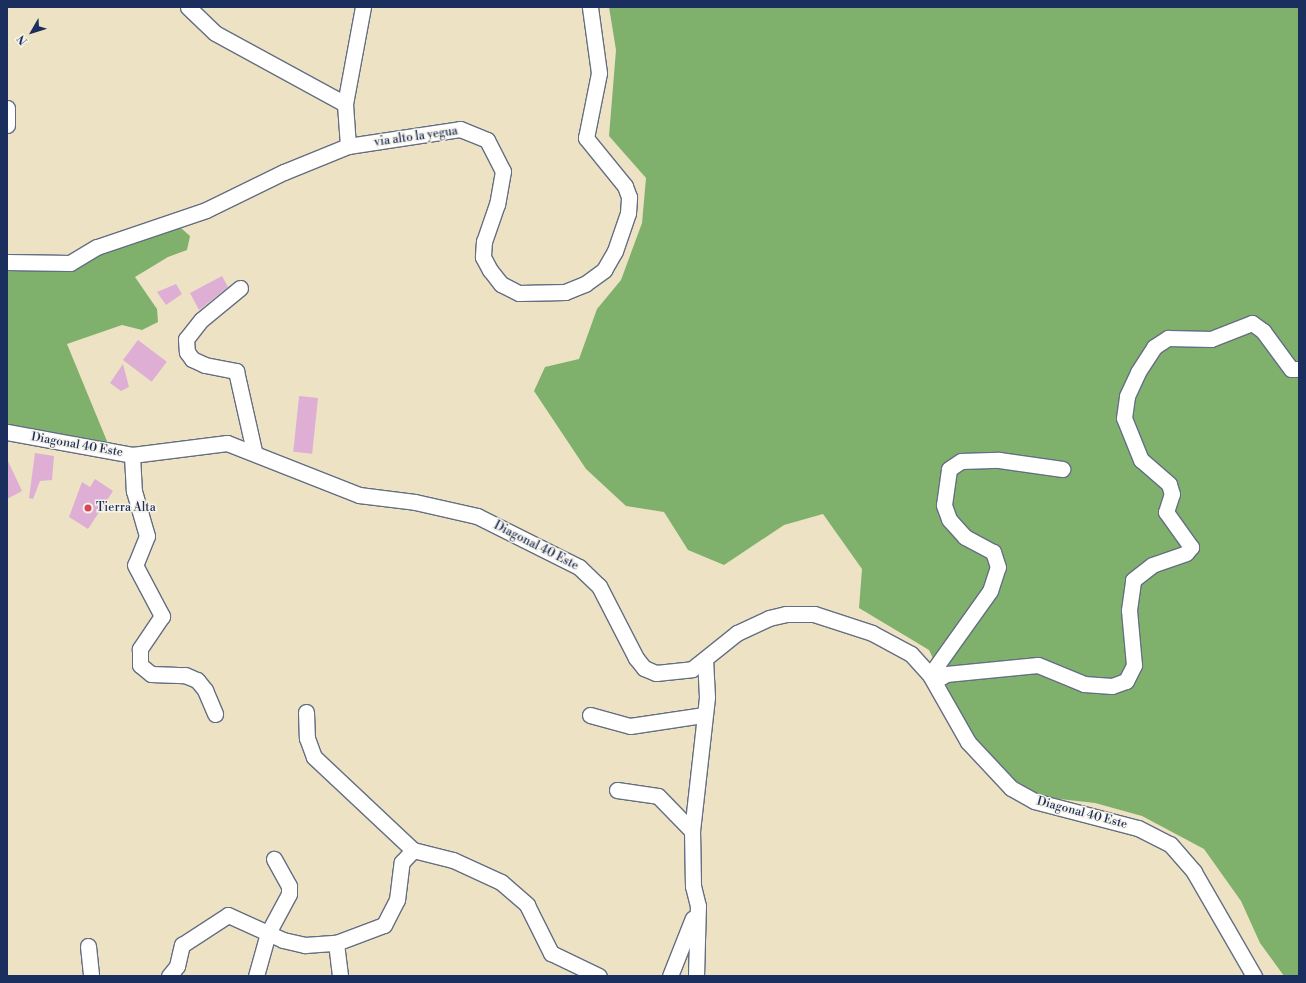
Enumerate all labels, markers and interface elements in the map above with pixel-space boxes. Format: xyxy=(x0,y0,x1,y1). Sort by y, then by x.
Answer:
north arrow xyxy=(12,12,52,52)
text: N xyxy=(15,32,31,47)
street label: via alto la yegua xyxy=(373,124,459,150)
street label: Diagonal 40 Este xyxy=(30,430,124,460)
place label: Tierra Alta xyxy=(96,501,156,515)
marker: Tierra Alta xyxy=(83,503,93,513)
street label: Diagonal 40 Este xyxy=(491,518,581,574)
street label: Diagonal 40 Este xyxy=(1035,794,1129,832)

